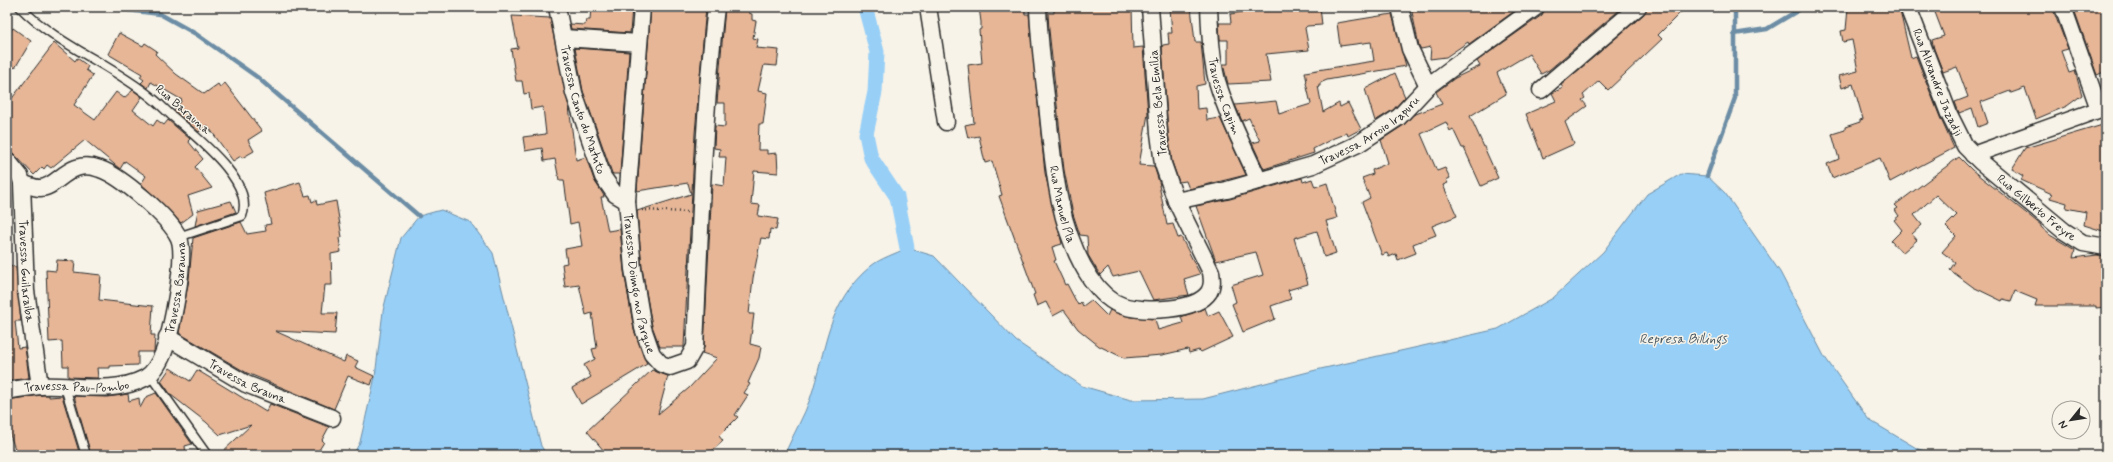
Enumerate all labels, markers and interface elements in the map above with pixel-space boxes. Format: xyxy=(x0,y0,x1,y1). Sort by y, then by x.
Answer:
street label: Rua Alexandre Jazadji xyxy=(1908,27,1966,139)
street label: Travessa Canto do Matuto xyxy=(556,44,608,177)
street label: Travessa Bela Emília xyxy=(1146,49,1172,157)
street label: Travessa Capim xyxy=(1204,56,1244,138)
street label: Rua Barauna xyxy=(151,81,214,139)
street label: Travessa Arroio Irapuru xyxy=(1317,93,1424,170)
street label: Rua Manuel Pla xyxy=(1045,165,1079,245)
street label: Rua Gilberto Freyre xyxy=(1993,171,2079,246)
street label: Travessa Doimgo no Parque xyxy=(619,213,658,356)
street label: Travessa Guilaraiba xyxy=(14,219,38,324)
street label: Travessa Barauna xyxy=(162,241,190,336)
water label: Represa Billings xyxy=(1639,331,1729,350)
street label: Travessa Brauna xyxy=(205,356,289,408)
street label: Travessa Pau-Pombo xyxy=(23,377,131,397)
north arrow xyxy=(2051,400,2091,440)
text: N xyxy=(2055,418,2071,431)

